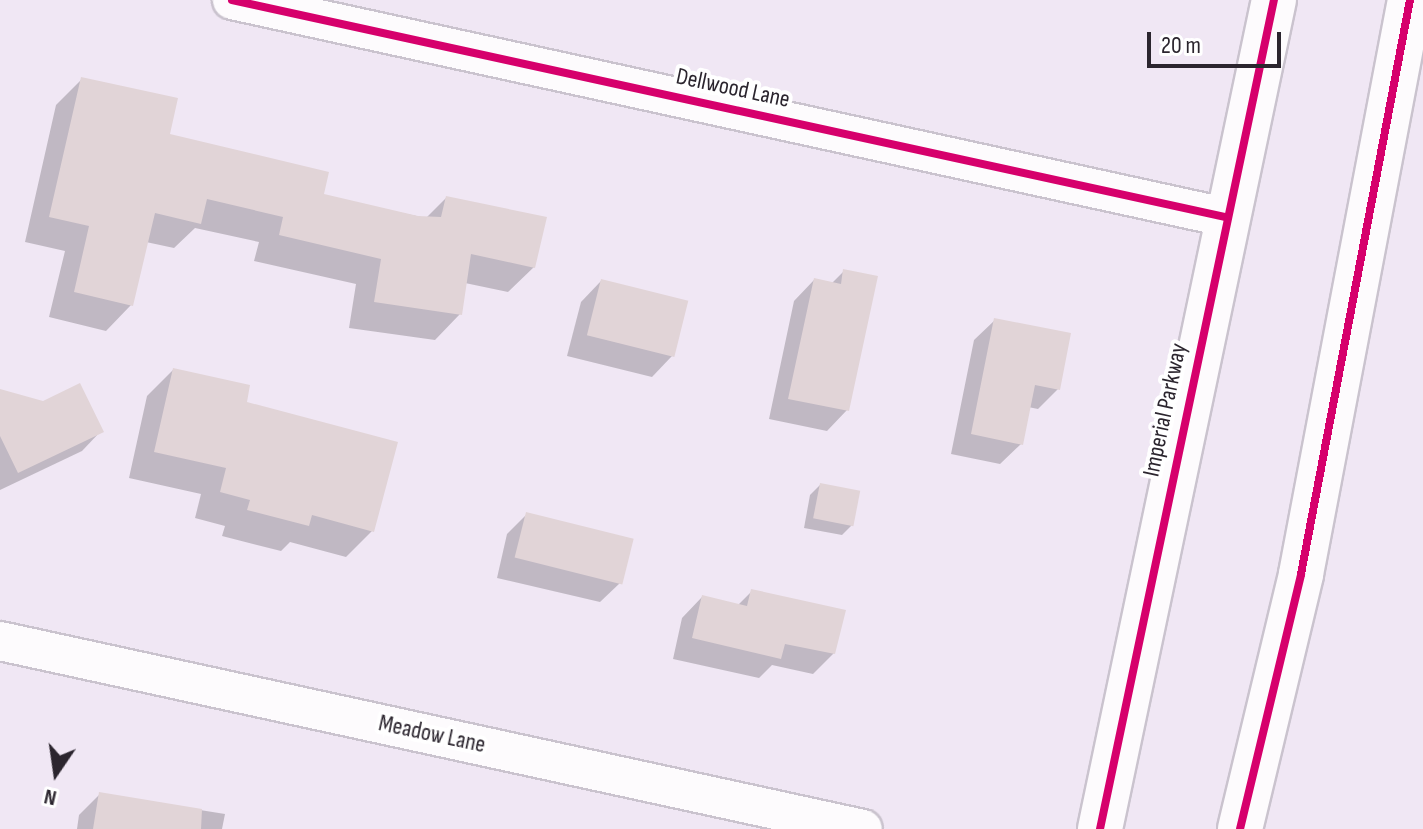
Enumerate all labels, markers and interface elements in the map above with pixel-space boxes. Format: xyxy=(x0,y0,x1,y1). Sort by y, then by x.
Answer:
scale bar xyxy=(1151,16,1285,66)
text: 20 m xyxy=(1161,31,1201,60)
street label: Dellwood Lane xyxy=(674,62,792,114)
street label: Imperial Parkway xyxy=(1137,341,1193,479)
street label: Meadow Lane xyxy=(376,709,488,759)
north arrow xyxy=(16,733,96,813)
text: N xyxy=(42,782,59,811)

